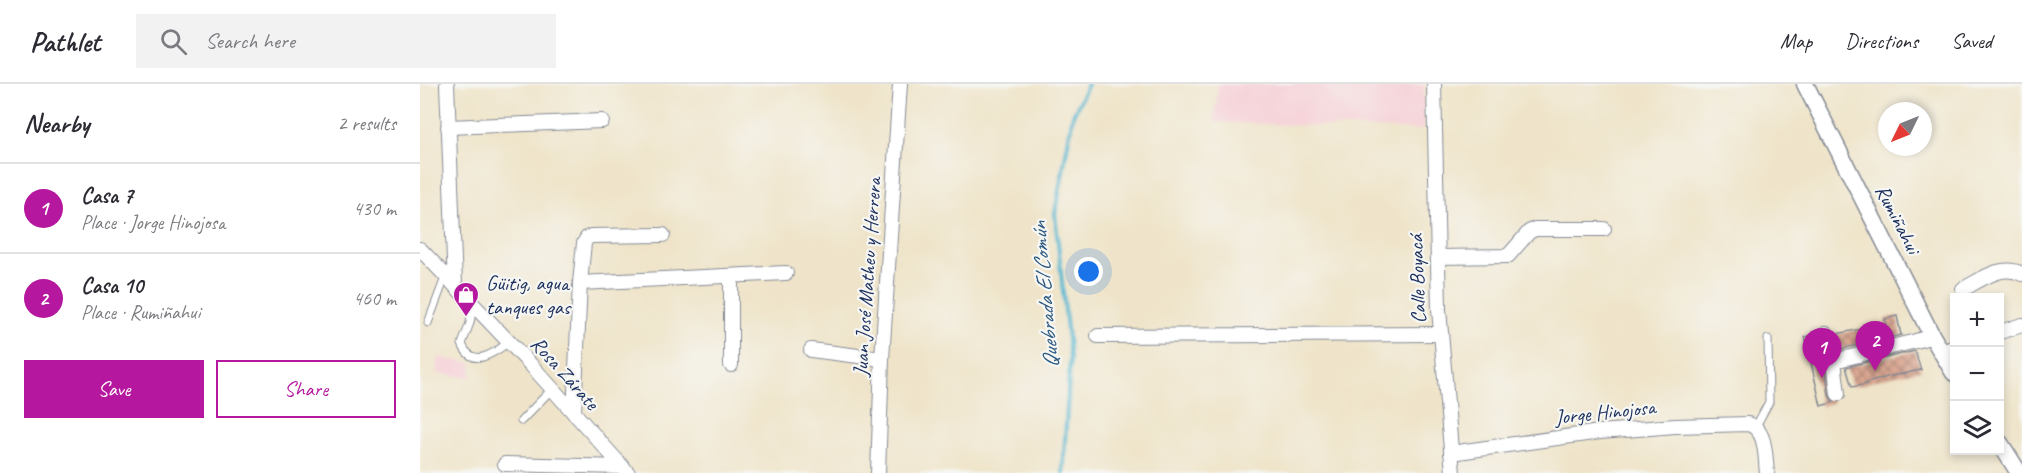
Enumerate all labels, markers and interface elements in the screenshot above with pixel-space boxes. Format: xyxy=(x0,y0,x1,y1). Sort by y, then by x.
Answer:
search box xyxy=(136,14,556,68)
text: Pathlet xyxy=(30,24,100,59)
icon: search xyxy=(157,25,190,58)
text: Search here xyxy=(205,27,295,55)
text: Map xyxy=(1780,28,1812,54)
text: Directions xyxy=(1845,28,1918,54)
text: Saved xyxy=(1951,28,1992,54)
north arrow xyxy=(1878,102,1932,156)
text: Nearby xyxy=(24,107,89,140)
text: 2 results xyxy=(337,111,396,136)
street label: Juan José Matheu y Herrera xyxy=(847,174,887,378)
street label: Rumiñahui xyxy=(1870,180,1928,261)
text: Casa 7 xyxy=(81,182,133,210)
text: 1 xyxy=(39,196,48,221)
text: 430 m xyxy=(353,196,396,221)
text: Place · Jorge Hinojosa xyxy=(81,210,225,235)
water label: Quebrada El Común xyxy=(1024,219,1065,369)
street label: Calle Boyacá xyxy=(1402,232,1432,324)
your location xyxy=(1074,257,1103,286)
place label: Güitig, agua tanques gas xyxy=(486,270,572,320)
text: Casa 10 xyxy=(81,272,143,300)
shop icon: Güitig, agua tanques gas xyxy=(451,280,481,318)
text: 2 xyxy=(39,286,48,311)
text: 460 m xyxy=(353,286,396,311)
map controls xyxy=(1950,293,2004,455)
button: + xyxy=(1950,293,2004,347)
text: Place · Rumiñahui xyxy=(81,300,200,325)
pin: 2 xyxy=(1856,322,1894,371)
pin: 1 xyxy=(1802,328,1842,378)
street label: Rosa Zárate xyxy=(525,331,605,416)
button: − xyxy=(1950,347,2004,401)
button: Save xyxy=(24,360,204,418)
button: Share xyxy=(216,360,396,418)
street label: Jorge Hinojosa xyxy=(1553,394,1659,430)
button: layers xyxy=(1950,401,2004,455)

